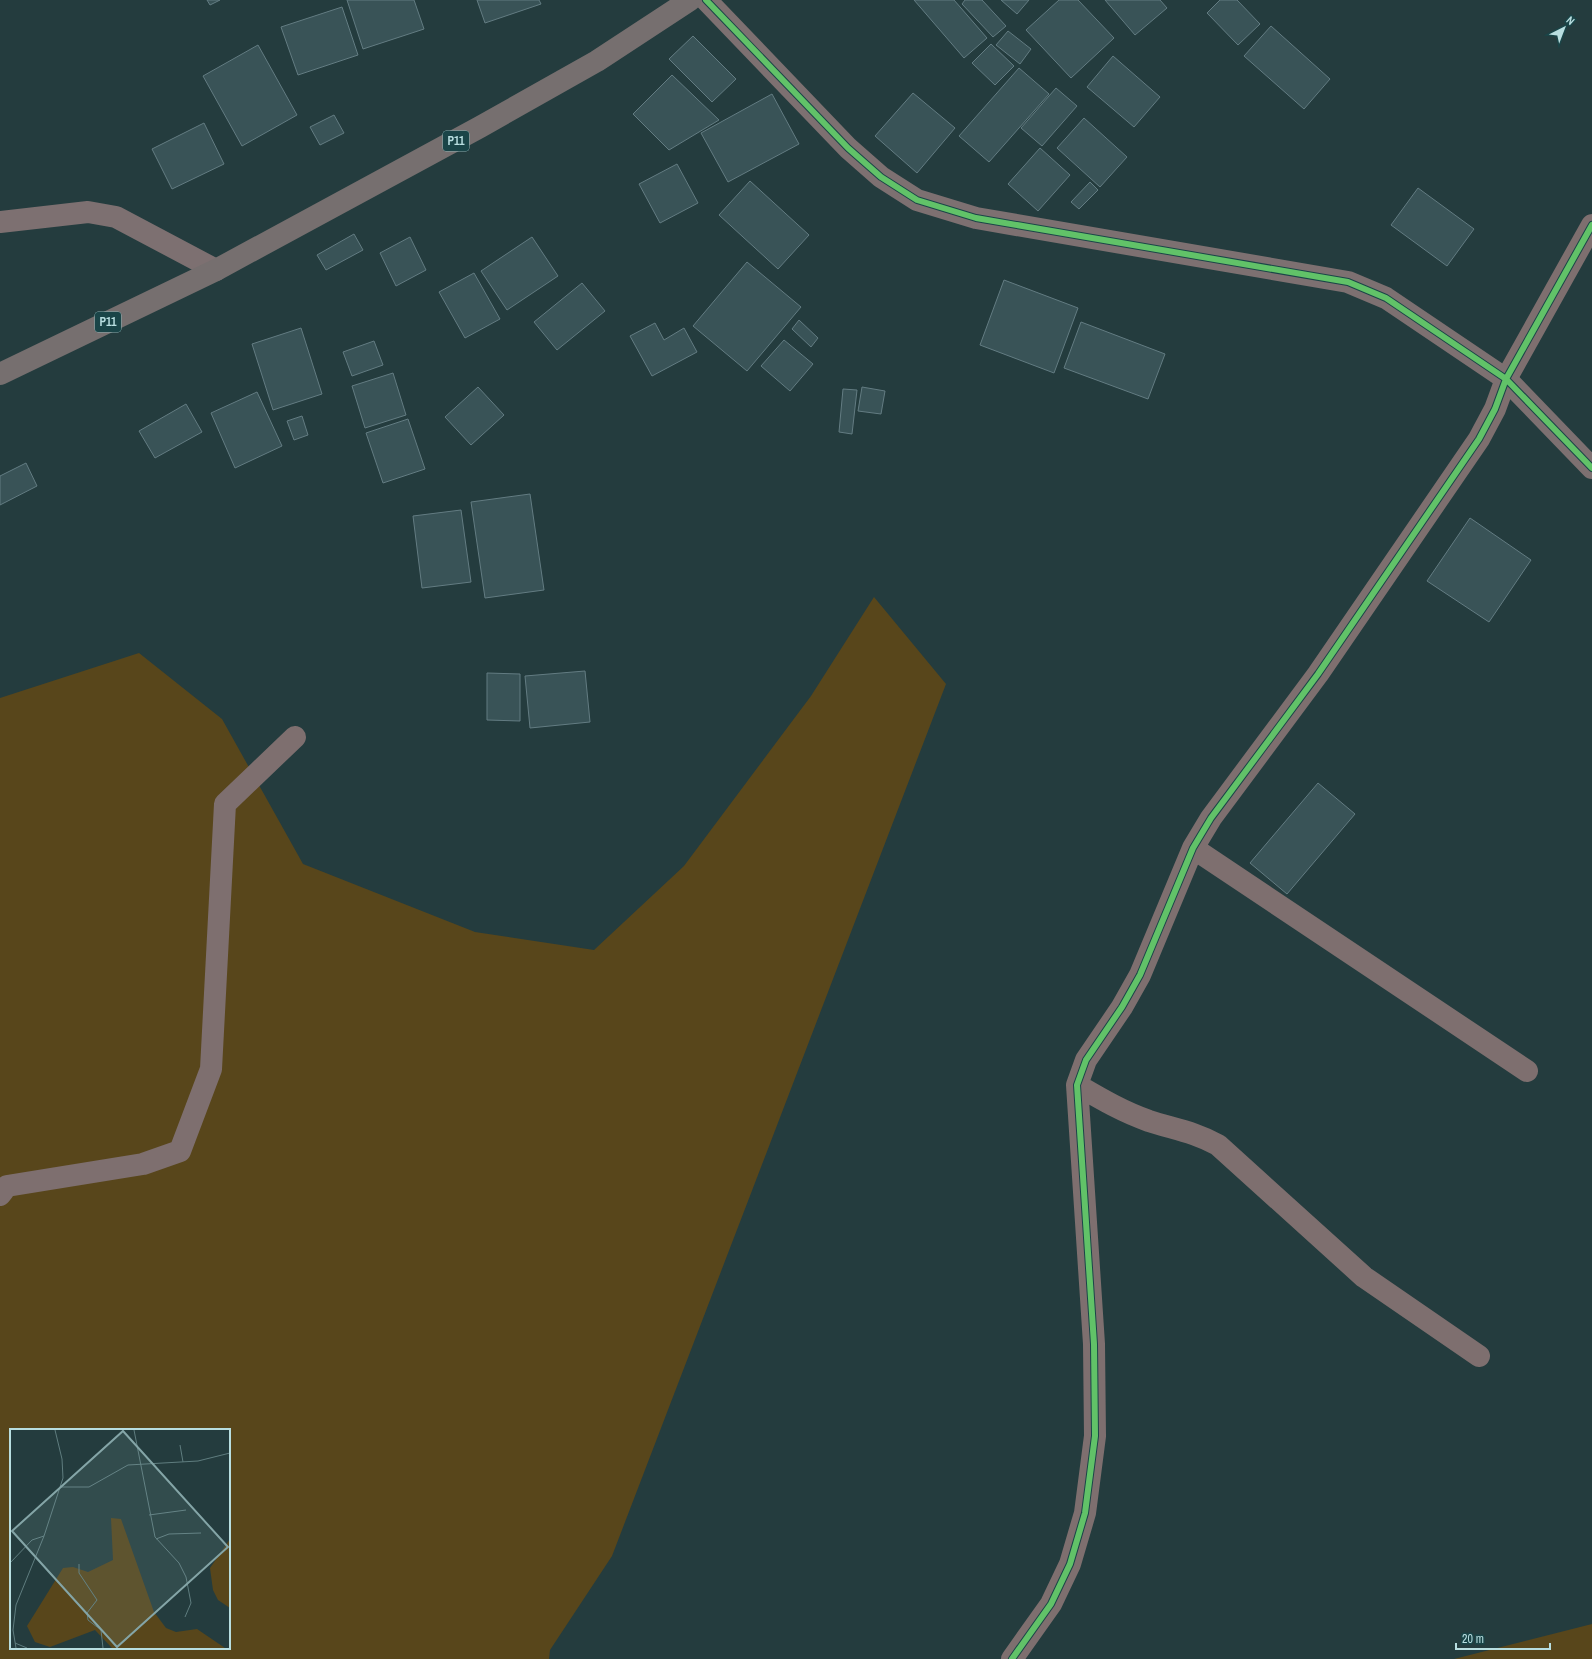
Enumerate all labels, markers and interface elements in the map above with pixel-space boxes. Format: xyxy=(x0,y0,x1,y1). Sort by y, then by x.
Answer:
north arrow xyxy=(1544,8,1584,48)
text: N xyxy=(1564,13,1578,28)
road number: P11 xyxy=(443,131,469,151)
road number: P11 xyxy=(95,312,121,332)
inset map xyxy=(10,1429,230,1649)
scale bar xyxy=(1456,1625,1550,1651)
text: 20 m xyxy=(1462,1631,1484,1647)

